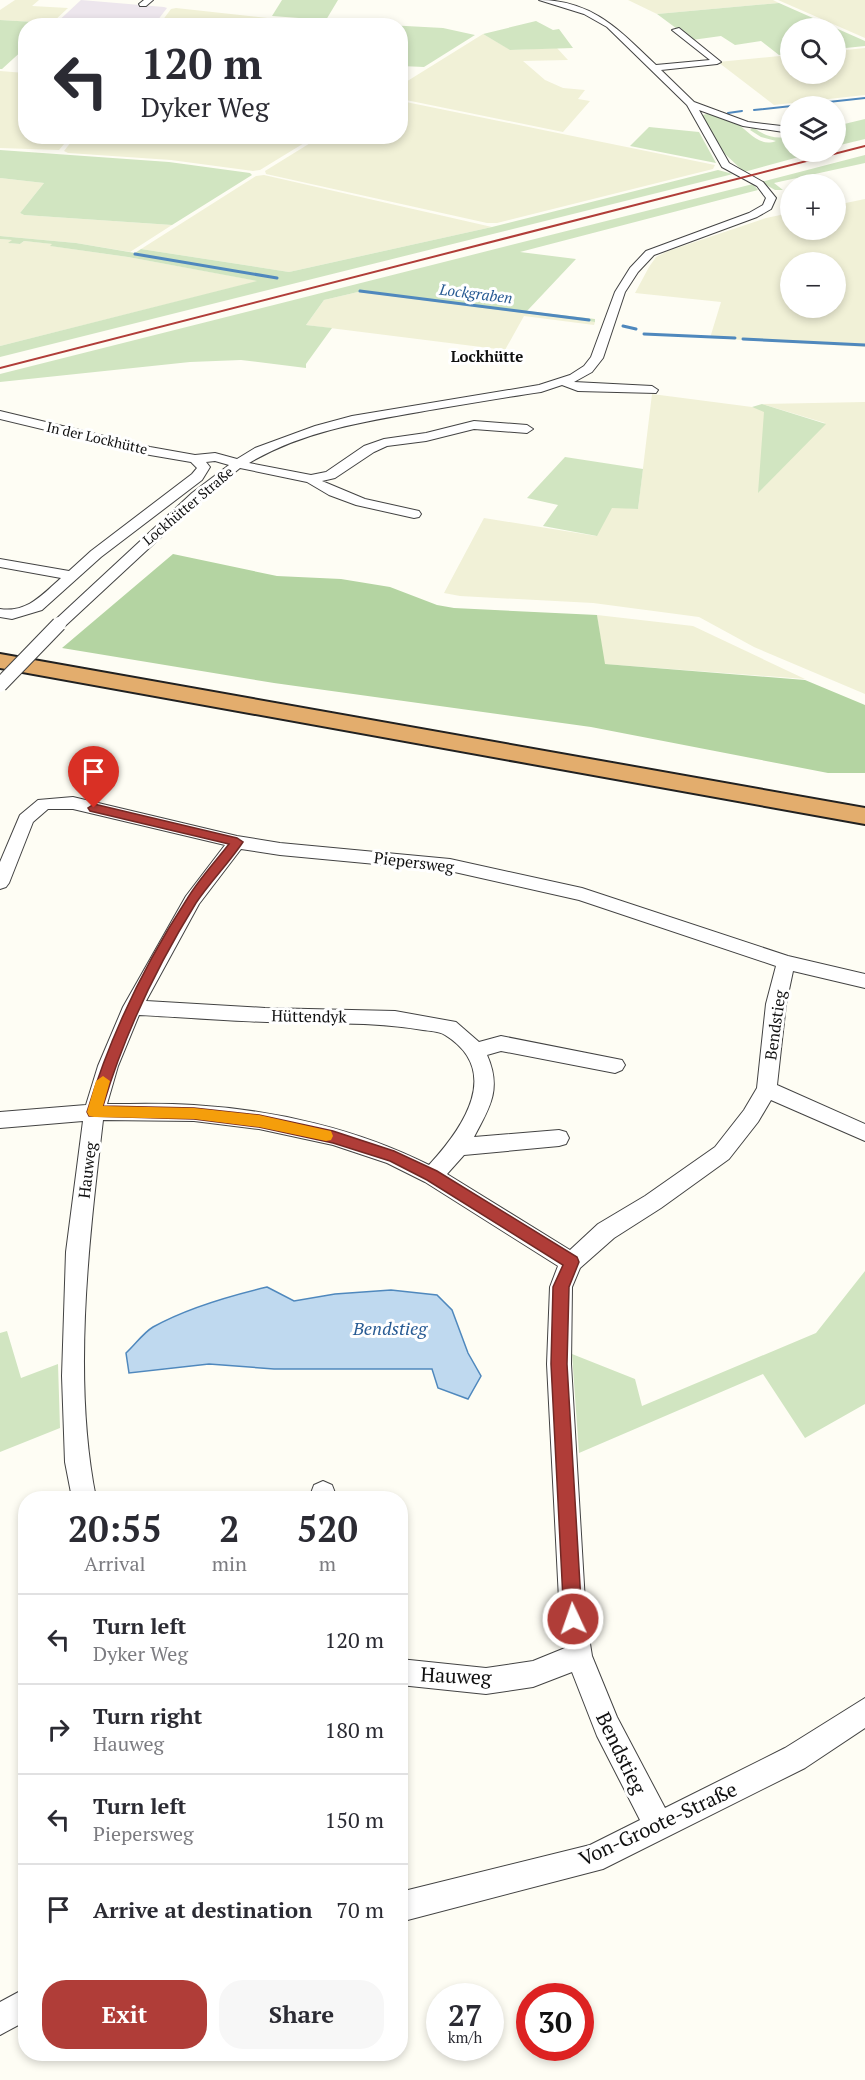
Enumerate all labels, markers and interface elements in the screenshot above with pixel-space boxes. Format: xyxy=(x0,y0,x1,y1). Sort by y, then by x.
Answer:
map controls xyxy=(780,18,846,318)
button: search xyxy=(780,18,846,84)
text: 120 m xyxy=(141,35,262,91)
icon: left xyxy=(42,42,120,120)
text: Dyker Weg xyxy=(141,89,269,125)
button: layers xyxy=(780,96,846,162)
button: + xyxy=(780,174,846,240)
button: − xyxy=(780,252,846,318)
water label: Lockgraben xyxy=(438,278,514,307)
district label: Lockhütte xyxy=(451,346,523,366)
street label: In der Lockhütte xyxy=(45,417,149,458)
street label: Lockhütter Straße xyxy=(138,462,237,549)
pin xyxy=(68,746,119,808)
icon: arrive xyxy=(77,755,110,788)
street label: Piepersweg xyxy=(373,846,456,878)
street label: Bendstieg xyxy=(759,988,791,1061)
street label: Hüttendyk xyxy=(271,1004,348,1028)
street label: Hauweg xyxy=(73,1140,101,1200)
water label: Bendstieg xyxy=(352,1316,428,1340)
text: 20:55 xyxy=(68,1505,162,1552)
text: 2 xyxy=(219,1505,240,1552)
text: 520 xyxy=(297,1505,358,1552)
text: Arrival xyxy=(84,1550,146,1577)
text: min xyxy=(212,1550,247,1577)
text: m xyxy=(319,1550,336,1577)
position arrow xyxy=(541,1587,605,1651)
text: Turn left xyxy=(93,1611,186,1640)
icon: left xyxy=(42,1623,75,1656)
text: 120 m xyxy=(324,1625,384,1654)
text: Dyker Weg xyxy=(93,1640,188,1667)
street label: Hauweg xyxy=(420,1660,493,1691)
text: Turn right xyxy=(93,1701,202,1730)
street label: Bendstieg xyxy=(590,1707,653,1799)
icon: right xyxy=(42,1713,75,1746)
text: 180 m xyxy=(324,1715,384,1744)
text: Hauweg xyxy=(93,1730,164,1757)
street label: Von-Groote-Straße xyxy=(574,1775,741,1872)
text: Turn left xyxy=(93,1791,186,1820)
icon: left xyxy=(42,1803,75,1836)
text: 150 m xyxy=(324,1805,384,1834)
text: Piepersweg xyxy=(93,1820,194,1847)
icon: arrive xyxy=(42,1893,75,1926)
text: Arrive at destination xyxy=(93,1895,312,1924)
text: 70 m xyxy=(336,1895,384,1924)
button: Exit xyxy=(42,1980,207,2049)
button: Share xyxy=(219,1980,384,2049)
speed limit sign: 30 xyxy=(516,1983,594,2061)
text: 27 xyxy=(448,1995,482,2035)
text: km/h xyxy=(448,2027,482,2047)

